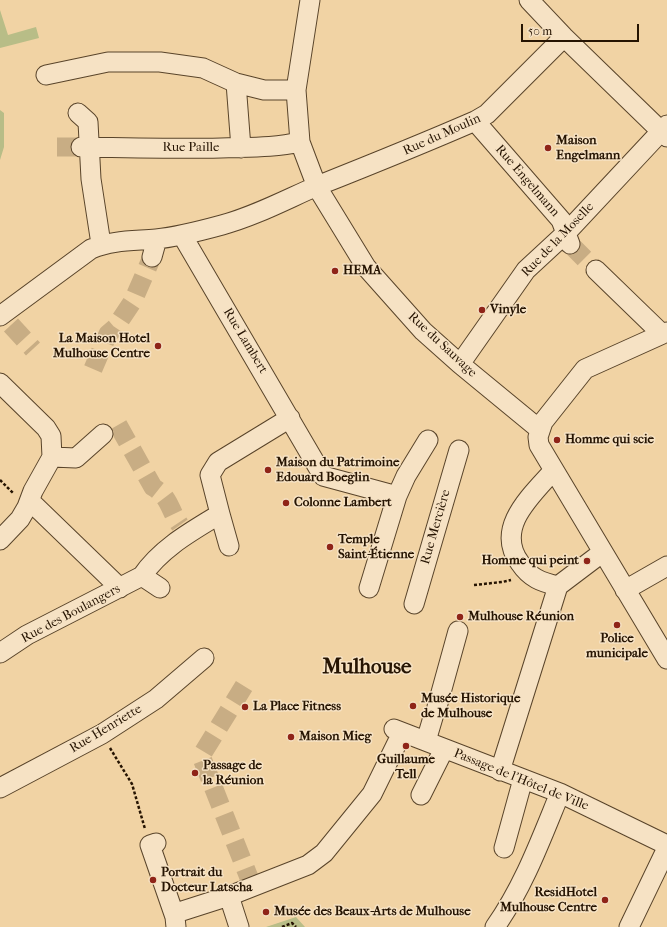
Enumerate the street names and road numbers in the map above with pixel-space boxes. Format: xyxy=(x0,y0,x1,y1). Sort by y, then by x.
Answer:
street label: Rue du Moulin xyxy=(401,111,483,159)
street label: Rue Paille xyxy=(163,140,219,156)
street label: Rue Engelmann xyxy=(492,142,562,220)
street label: Rue de la Moselle xyxy=(519,200,597,280)
street label: Rue Lambert xyxy=(219,305,271,377)
street label: Rue du Sauvage xyxy=(404,309,480,381)
street label: Rue Mercière xyxy=(418,488,454,566)
street label: Rue des Boulangers xyxy=(19,581,123,647)
street label: Rue Henriette xyxy=(67,701,145,757)
street label: Passage de l'Hôtel de Ville xyxy=(451,746,591,814)

